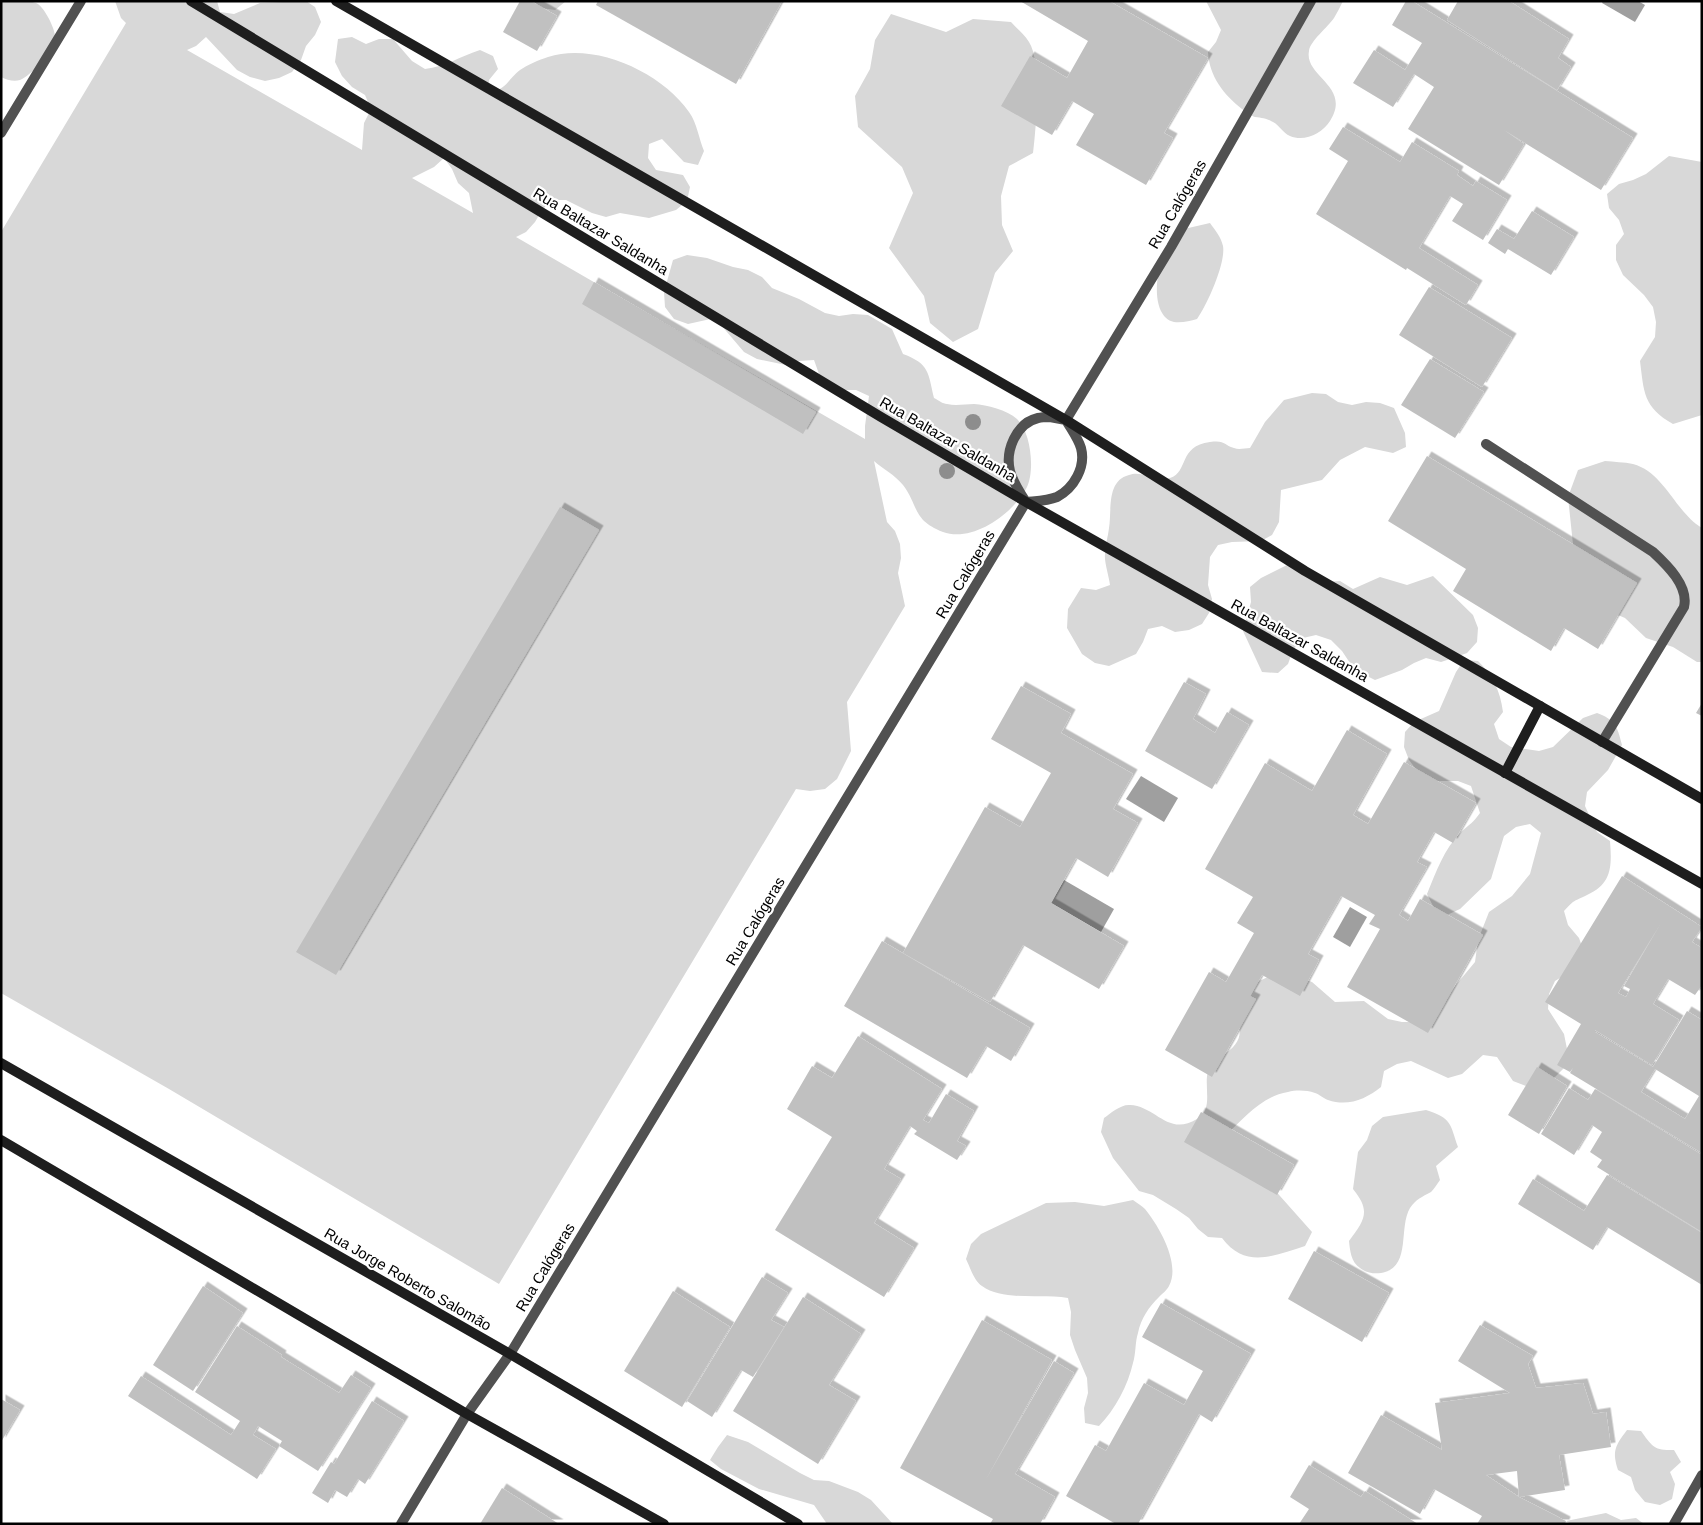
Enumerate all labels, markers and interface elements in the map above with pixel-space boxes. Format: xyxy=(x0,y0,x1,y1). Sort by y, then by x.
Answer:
street label: Rua Calógeras xyxy=(1145,156,1209,252)
street label: Rua Baltazar Saldanha xyxy=(530,184,672,278)
street label: Rua Baltazar Saldanha xyxy=(877,393,1020,485)
street label: Rua Calógeras xyxy=(932,527,998,621)
street label: Rua Baltazar Saldanha xyxy=(1228,595,1372,685)
street label: Rua Calógeras xyxy=(722,874,788,968)
street label: Rua Calógeras xyxy=(512,1220,578,1314)
street label: Rua Jorge Roberto Salomão xyxy=(321,1224,495,1334)

